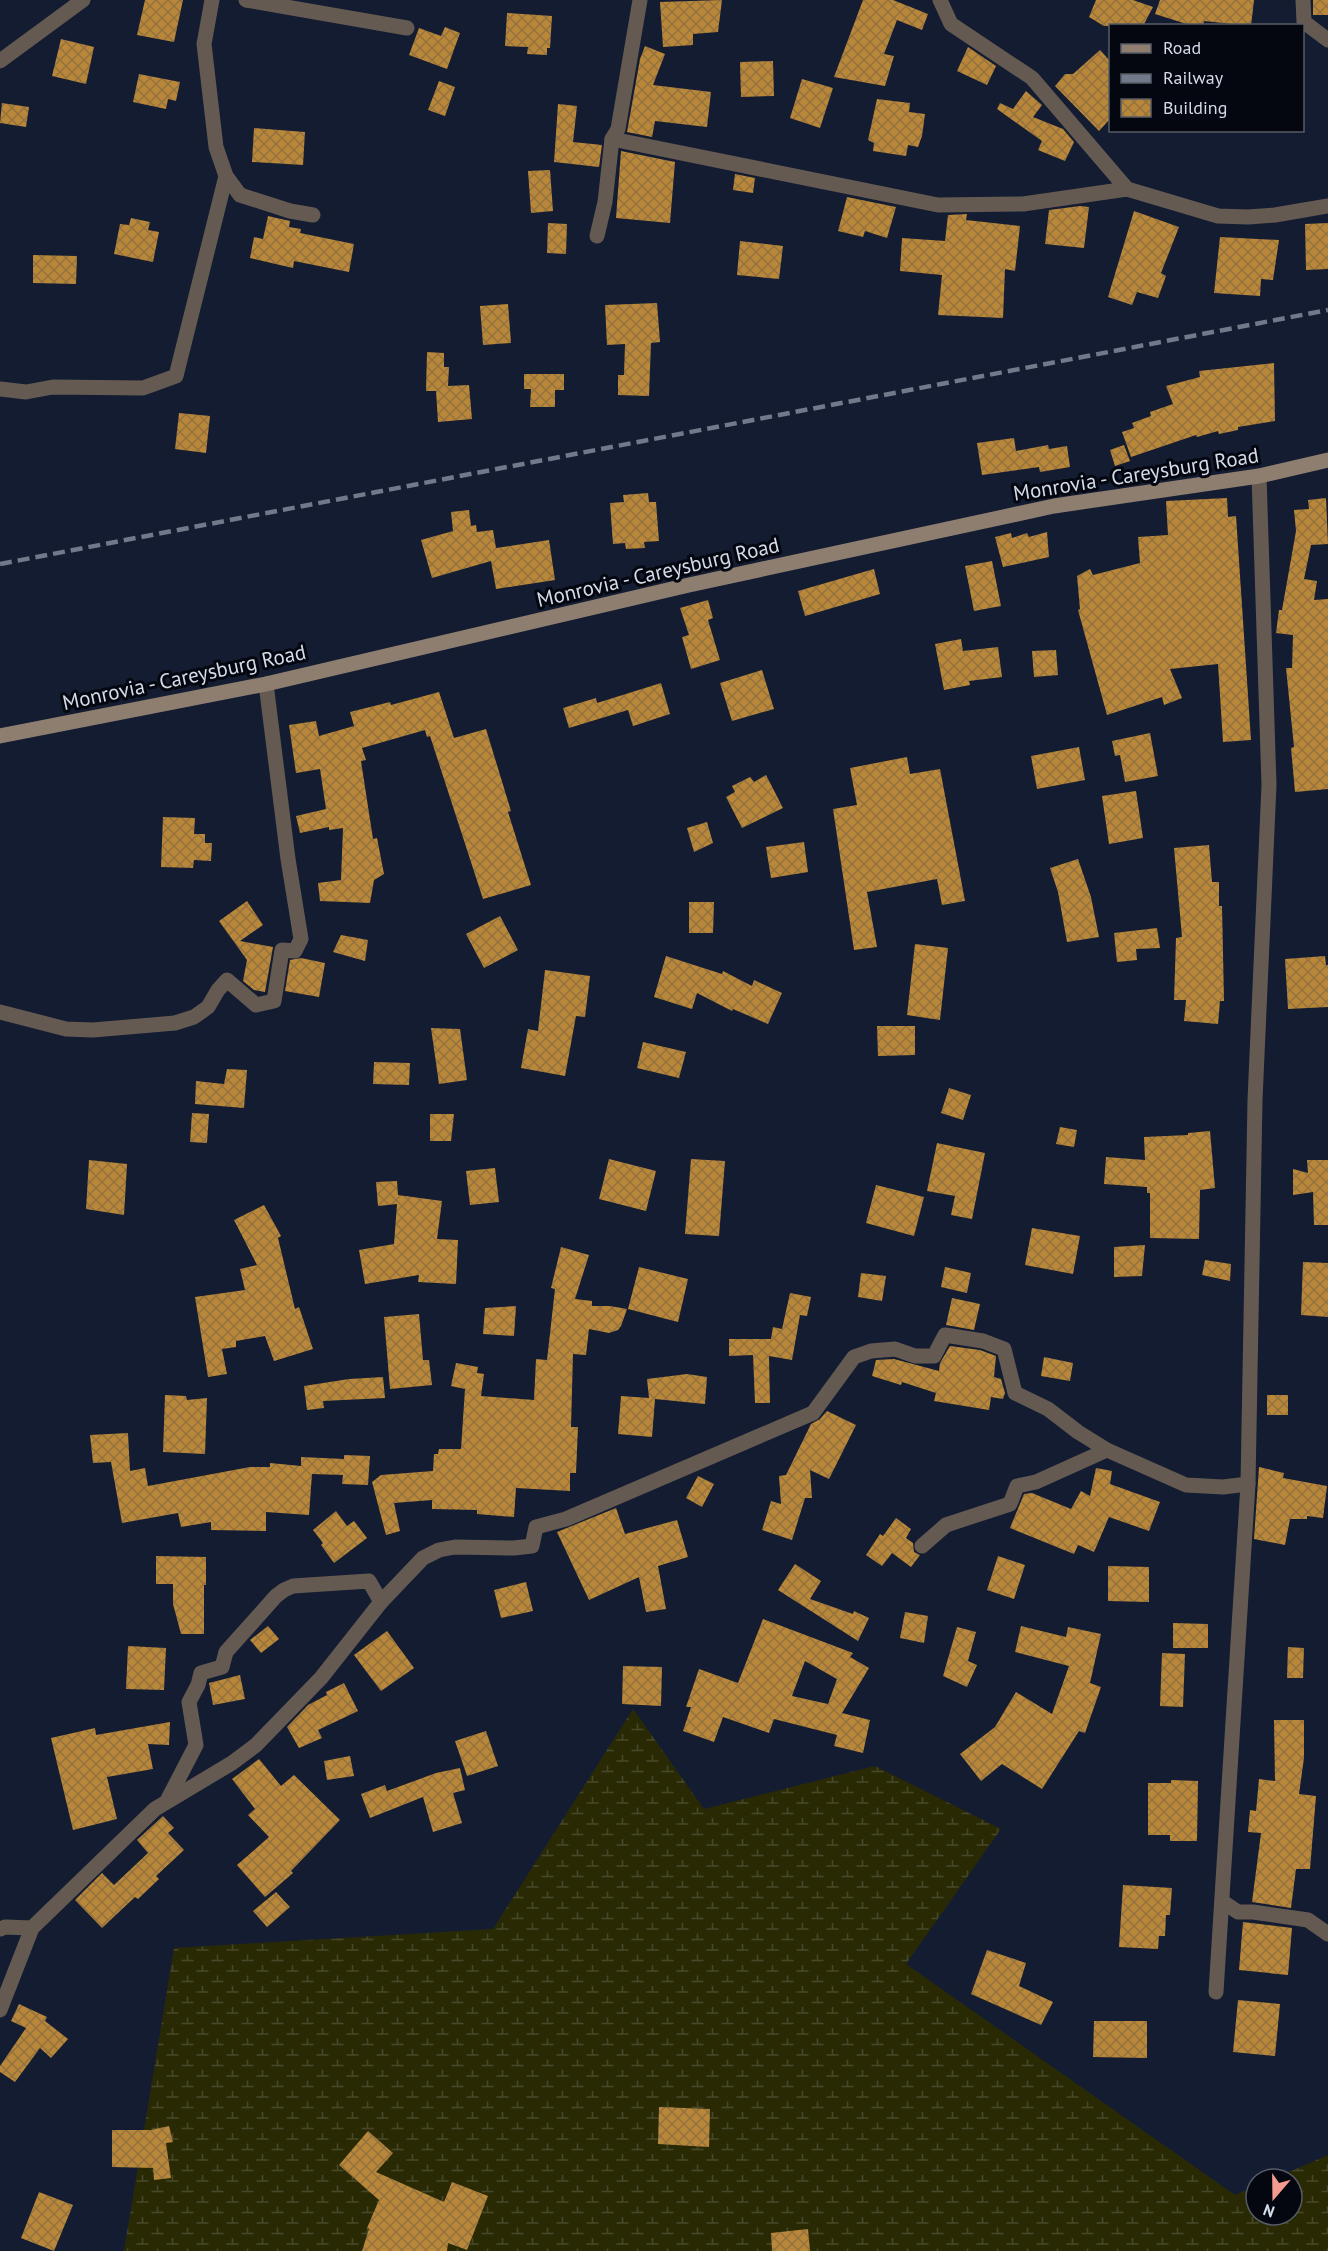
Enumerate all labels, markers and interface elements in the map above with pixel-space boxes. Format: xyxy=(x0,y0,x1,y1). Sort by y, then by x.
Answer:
legend xyxy=(1109,24,1304,132)
text: Road xyxy=(1163,36,1201,59)
text: Railway xyxy=(1163,66,1224,89)
text: Building xyxy=(1163,96,1227,119)
street label: Monrovia - Careysburg Road xyxy=(1011,441,1261,507)
street label: Monrovia - Careysburg Road xyxy=(534,531,782,613)
street label: Monrovia - Careysburg Road xyxy=(60,638,308,716)
north arrow xyxy=(1244,2167,1304,2227)
text: N xyxy=(1261,2200,1277,2222)

